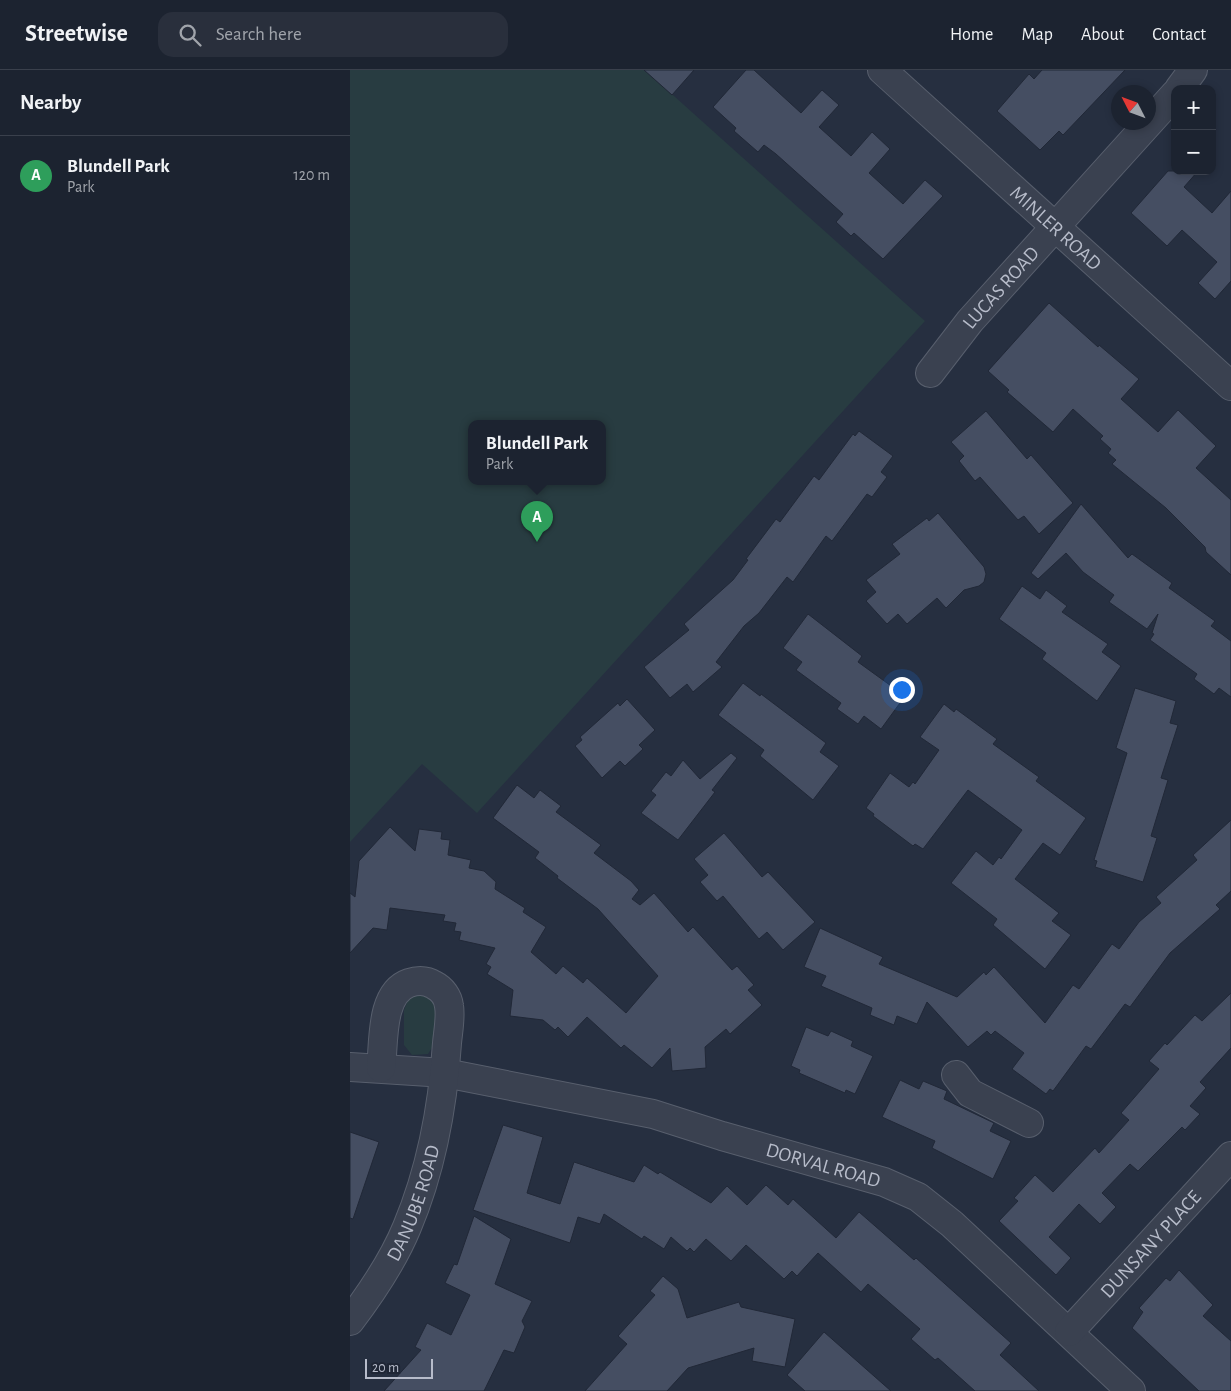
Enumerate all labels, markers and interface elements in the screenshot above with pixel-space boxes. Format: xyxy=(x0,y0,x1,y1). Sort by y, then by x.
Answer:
search box xyxy=(158,12,508,57)
icon: search xyxy=(176,21,204,49)
text: Streetwise xyxy=(25,22,128,46)
text: Search here xyxy=(216,25,302,44)
text: Home xyxy=(950,26,993,44)
text: Map xyxy=(1021,26,1053,44)
text: About xyxy=(1081,26,1124,44)
text: Contact xyxy=(1152,26,1206,44)
north arrow xyxy=(1111,85,1156,130)
map controls xyxy=(1171,85,1216,175)
button: + xyxy=(1171,85,1216,130)
text: Nearby xyxy=(20,92,81,113)
button: − xyxy=(1171,130,1216,175)
text: Blundell Park xyxy=(67,157,170,176)
text: A xyxy=(31,167,41,183)
text: 120 m xyxy=(293,167,330,183)
text: Park xyxy=(67,179,95,195)
street label: MINLER ROAD xyxy=(1006,182,1105,275)
street label: LUCAS ROAD xyxy=(959,243,1043,333)
popup xyxy=(468,420,606,485)
text: Blundell Park xyxy=(486,434,588,453)
text: Park xyxy=(486,456,513,472)
pin: A xyxy=(521,501,553,542)
your location xyxy=(889,677,915,703)
street label: DORVAL ROAD xyxy=(764,1140,883,1192)
street label: DANUBE ROAD xyxy=(383,1143,443,1265)
street label: DUNSANY PLACE xyxy=(1097,1187,1205,1302)
scale bar xyxy=(365,1356,432,1379)
text: 20 m xyxy=(372,1361,399,1375)

